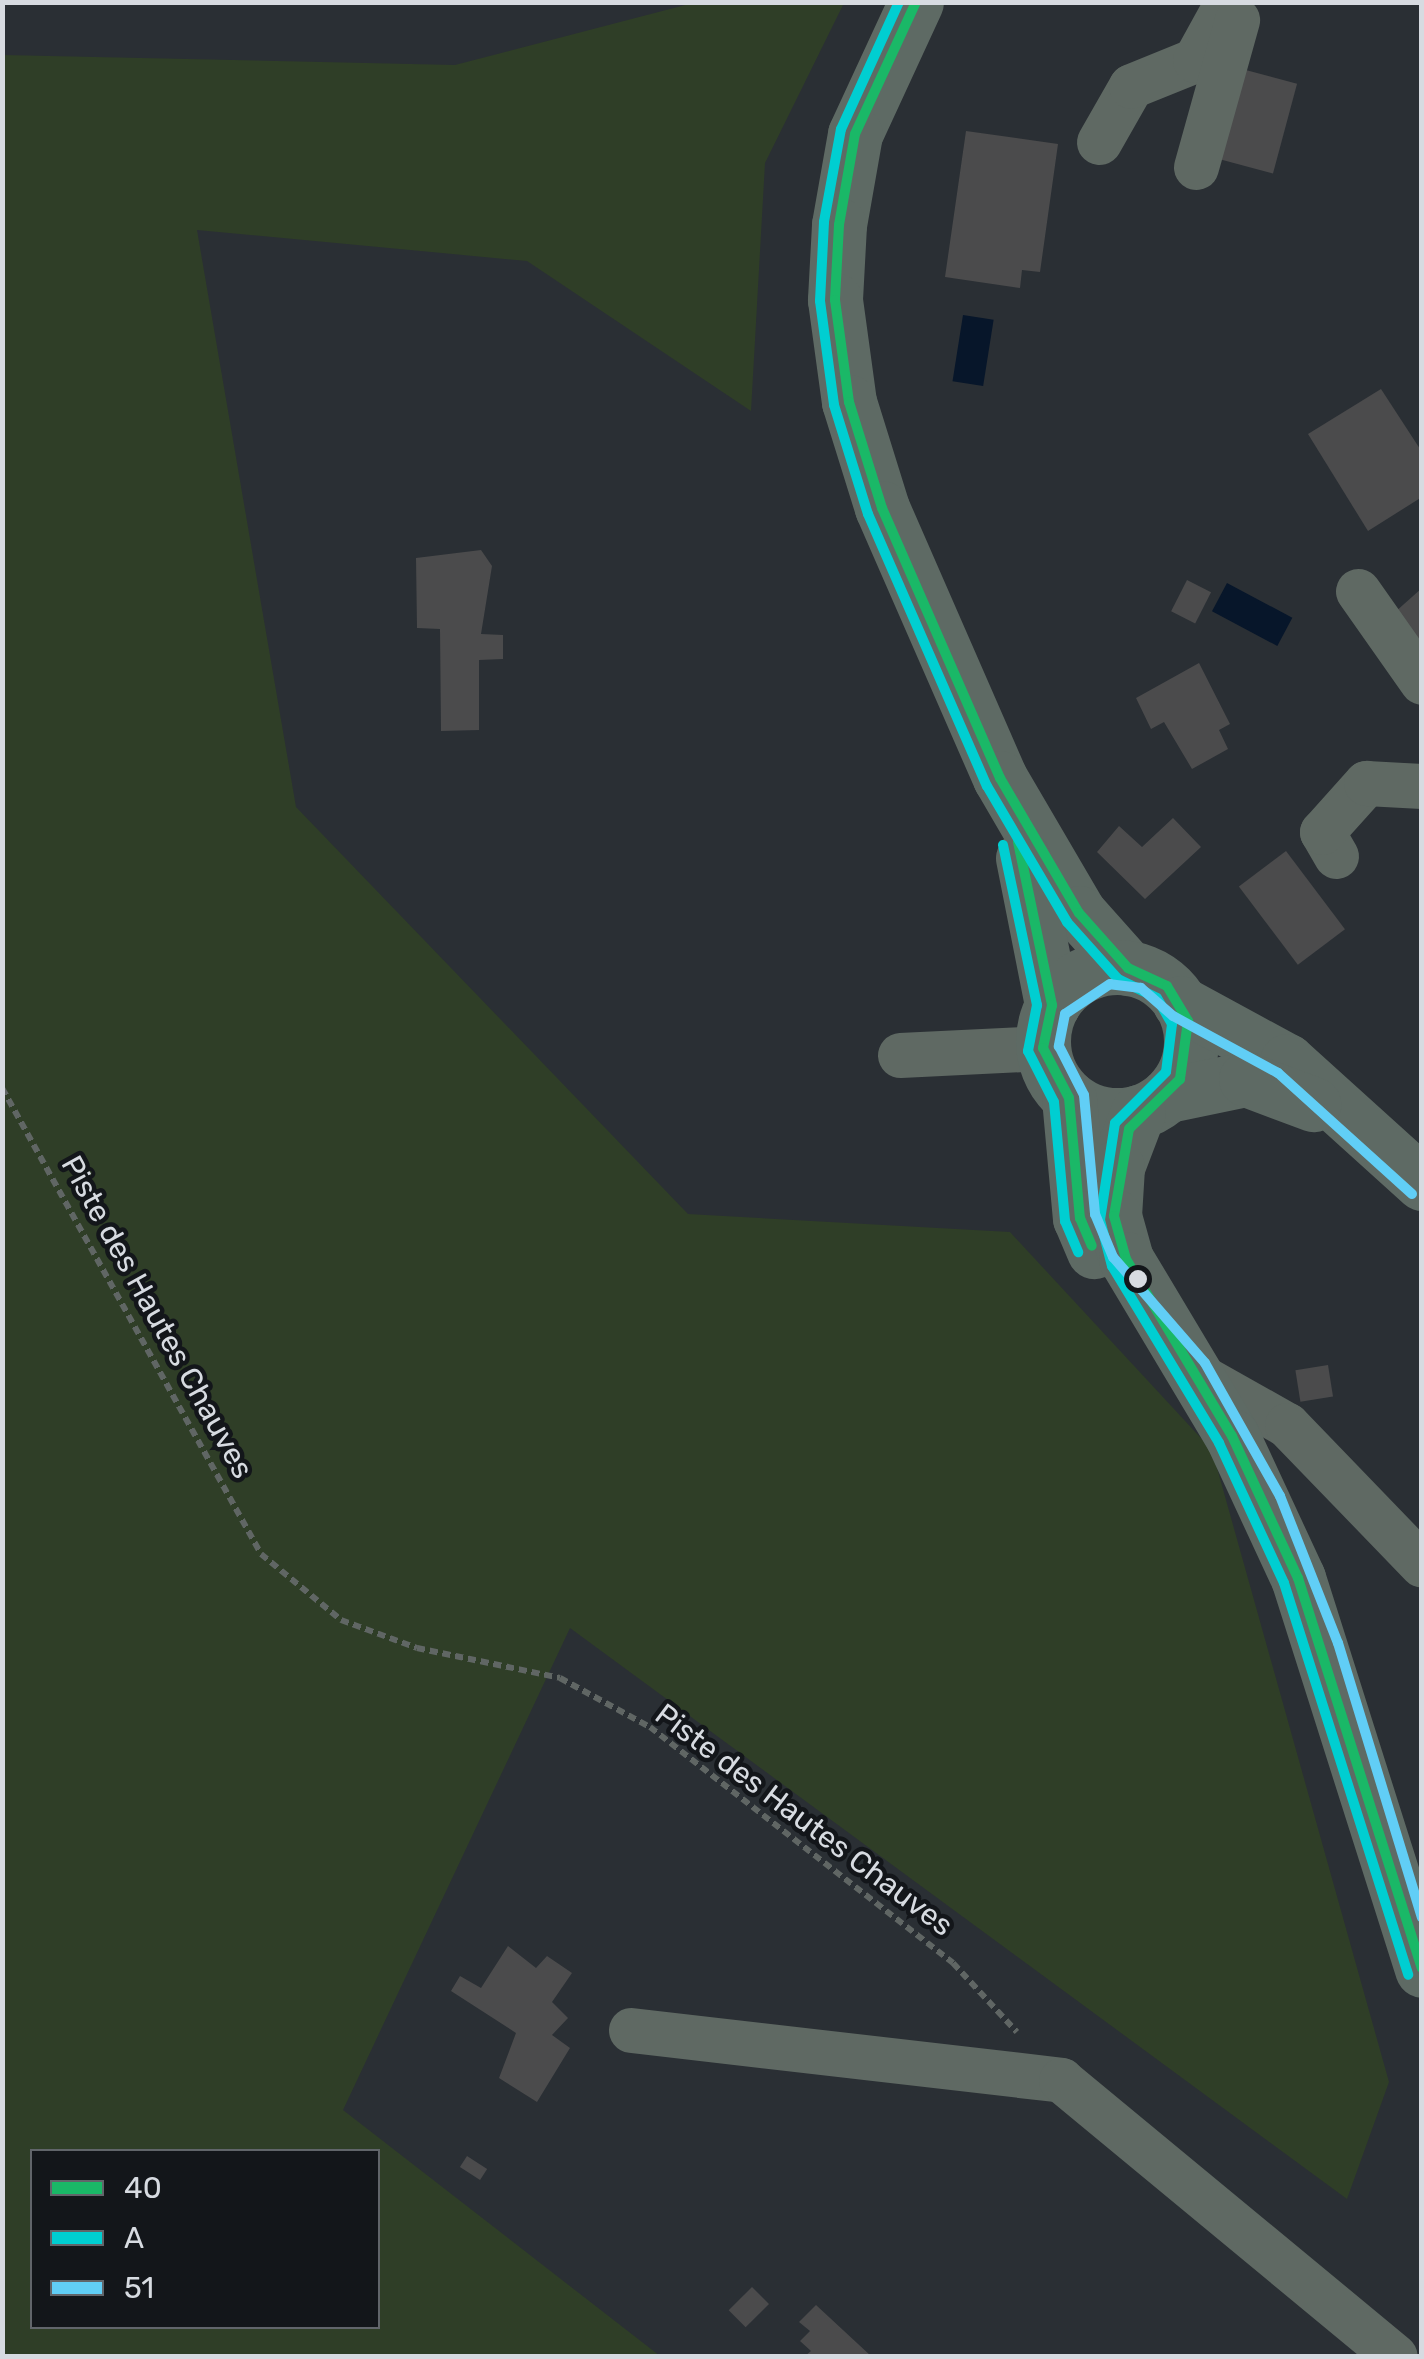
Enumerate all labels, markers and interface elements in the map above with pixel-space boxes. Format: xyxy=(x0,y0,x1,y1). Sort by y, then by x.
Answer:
street label: Piste des Hautes Chauves xyxy=(53,1149,261,1485)
unlabelled marker xyxy=(1128,1269,1148,1289)
street label: Piste des Hautes Chauves xyxy=(648,1696,960,1944)
legend xyxy=(30,2149,380,2329)
text: 40 xyxy=(124,2170,162,2206)
text: A xyxy=(124,2220,144,2256)
text: 51 xyxy=(124,2270,154,2306)

